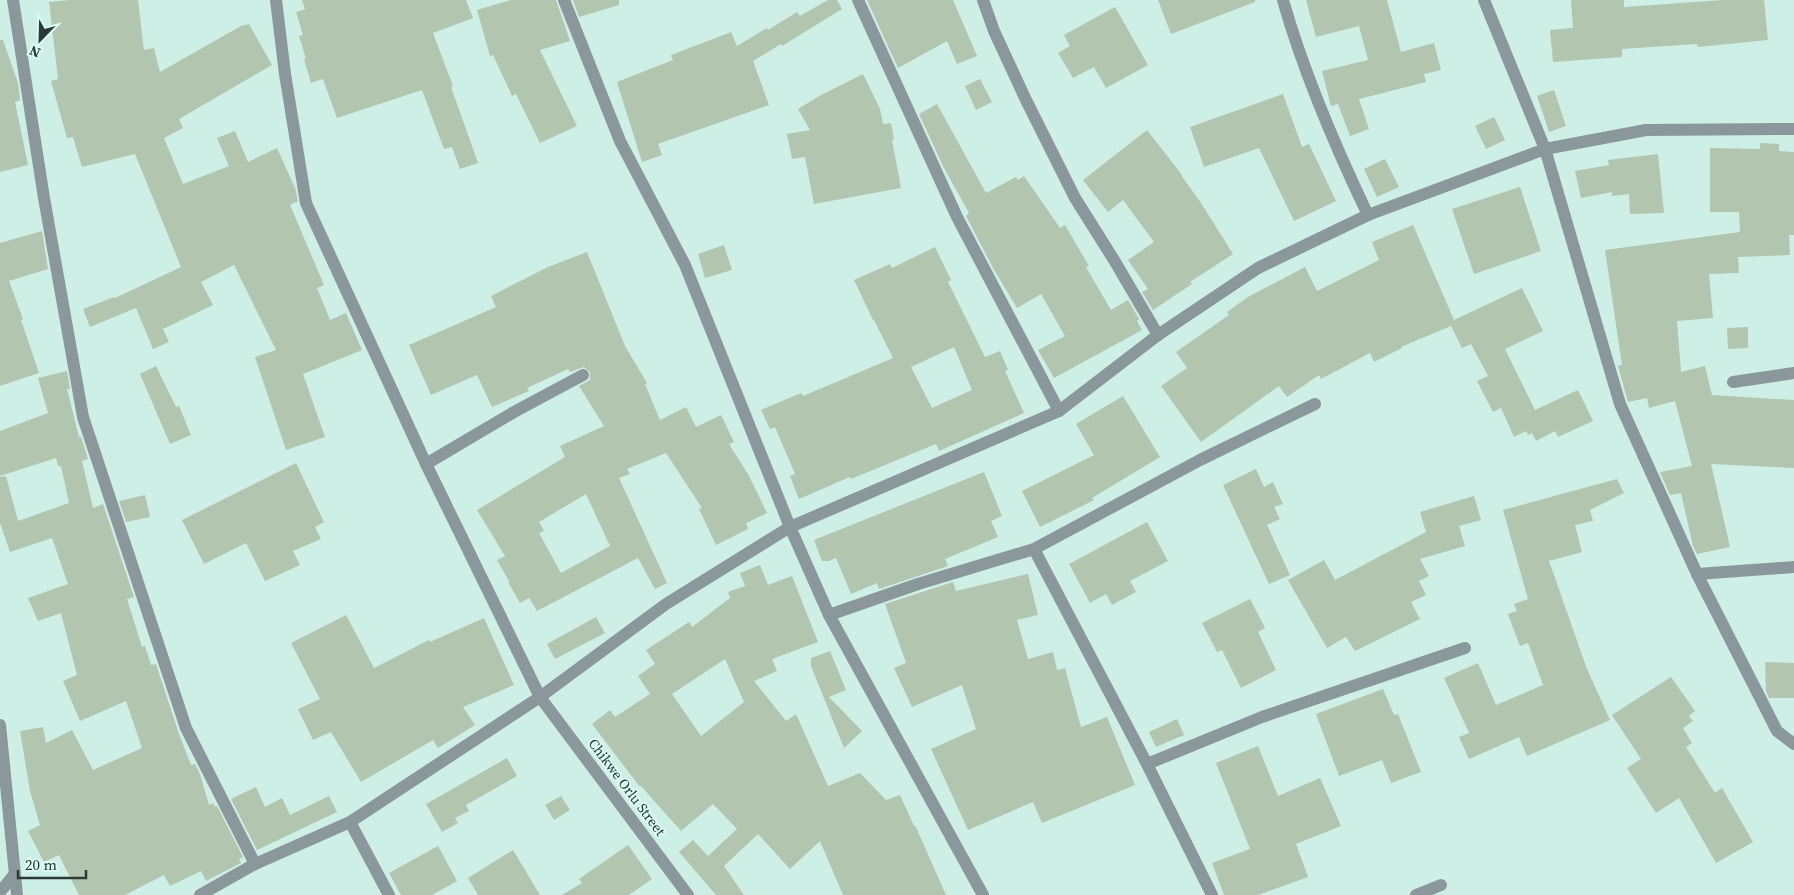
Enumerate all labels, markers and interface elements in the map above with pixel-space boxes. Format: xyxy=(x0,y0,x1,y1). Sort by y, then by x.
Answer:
north arrow xyxy=(15,15,65,65)
text: N xyxy=(26,41,44,63)
street label: Chikwe Orlu Street xyxy=(584,734,671,840)
scale bar xyxy=(18,848,85,880)
text: 20 m xyxy=(25,854,57,875)

